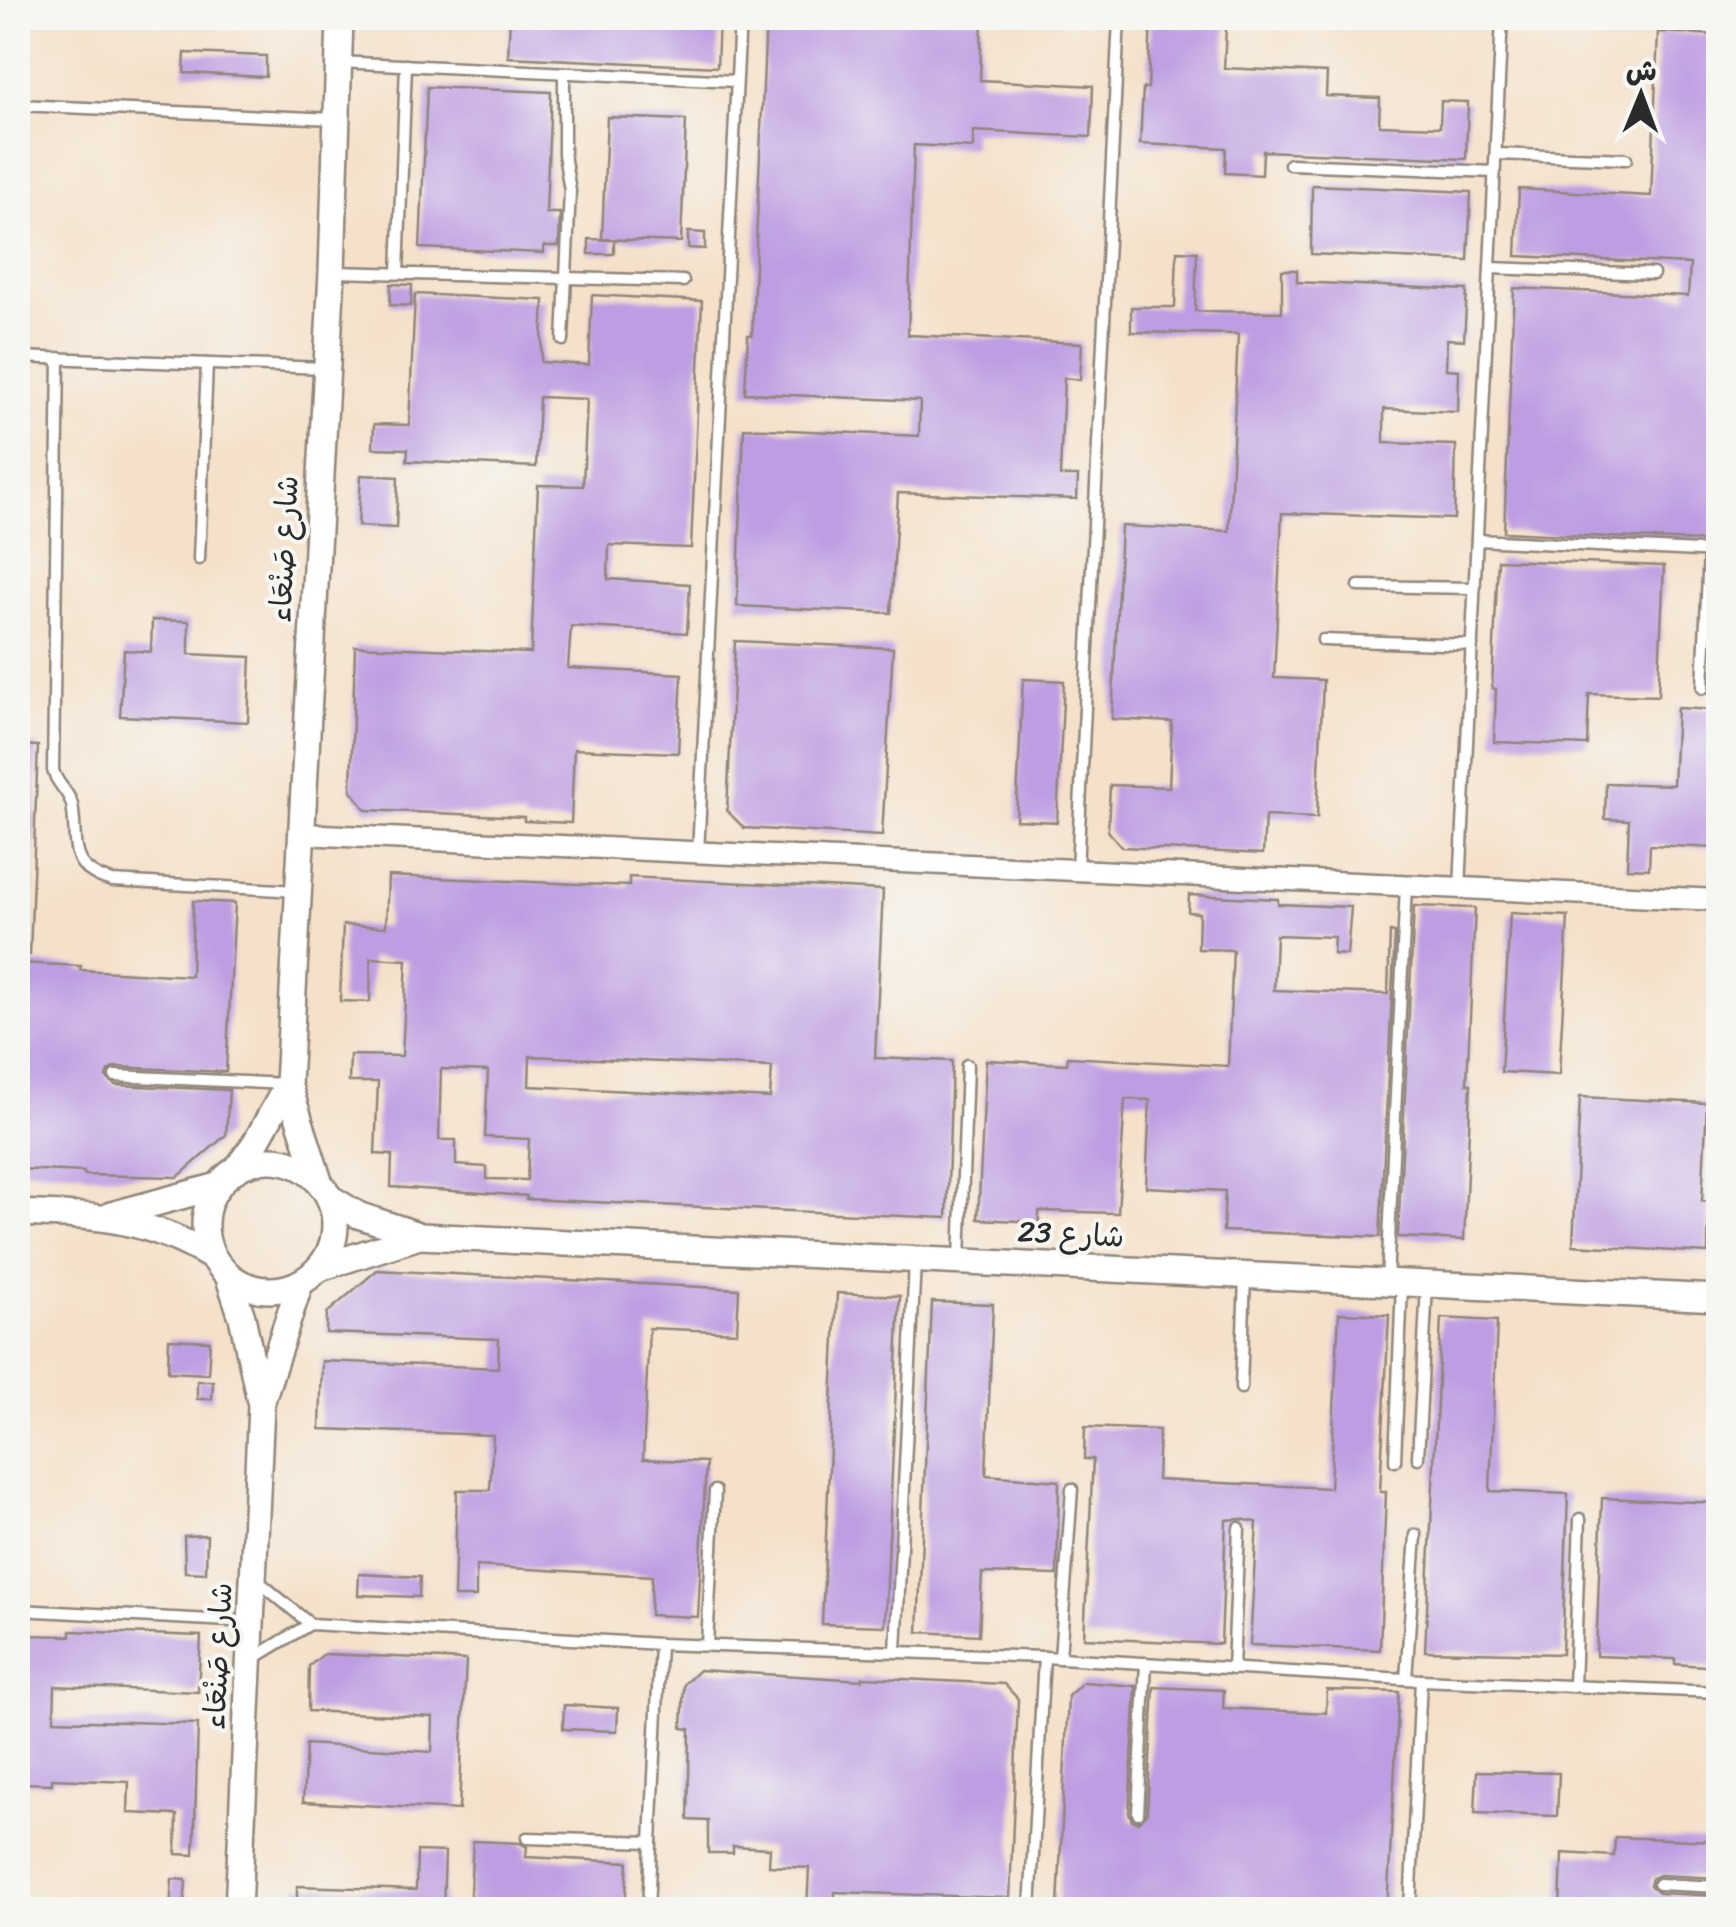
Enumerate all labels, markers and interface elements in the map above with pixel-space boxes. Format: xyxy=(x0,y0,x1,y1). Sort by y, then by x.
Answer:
north arrow xyxy=(1591,45,1691,145)
text: ش xyxy=(1626,46,1657,95)
street label: شارع صَنْعَاء xyxy=(253,474,315,624)
street label: شارع 23 xyxy=(1016,1204,1126,1264)
street label: شارع صَنْعَاء xyxy=(187,1581,249,1731)

